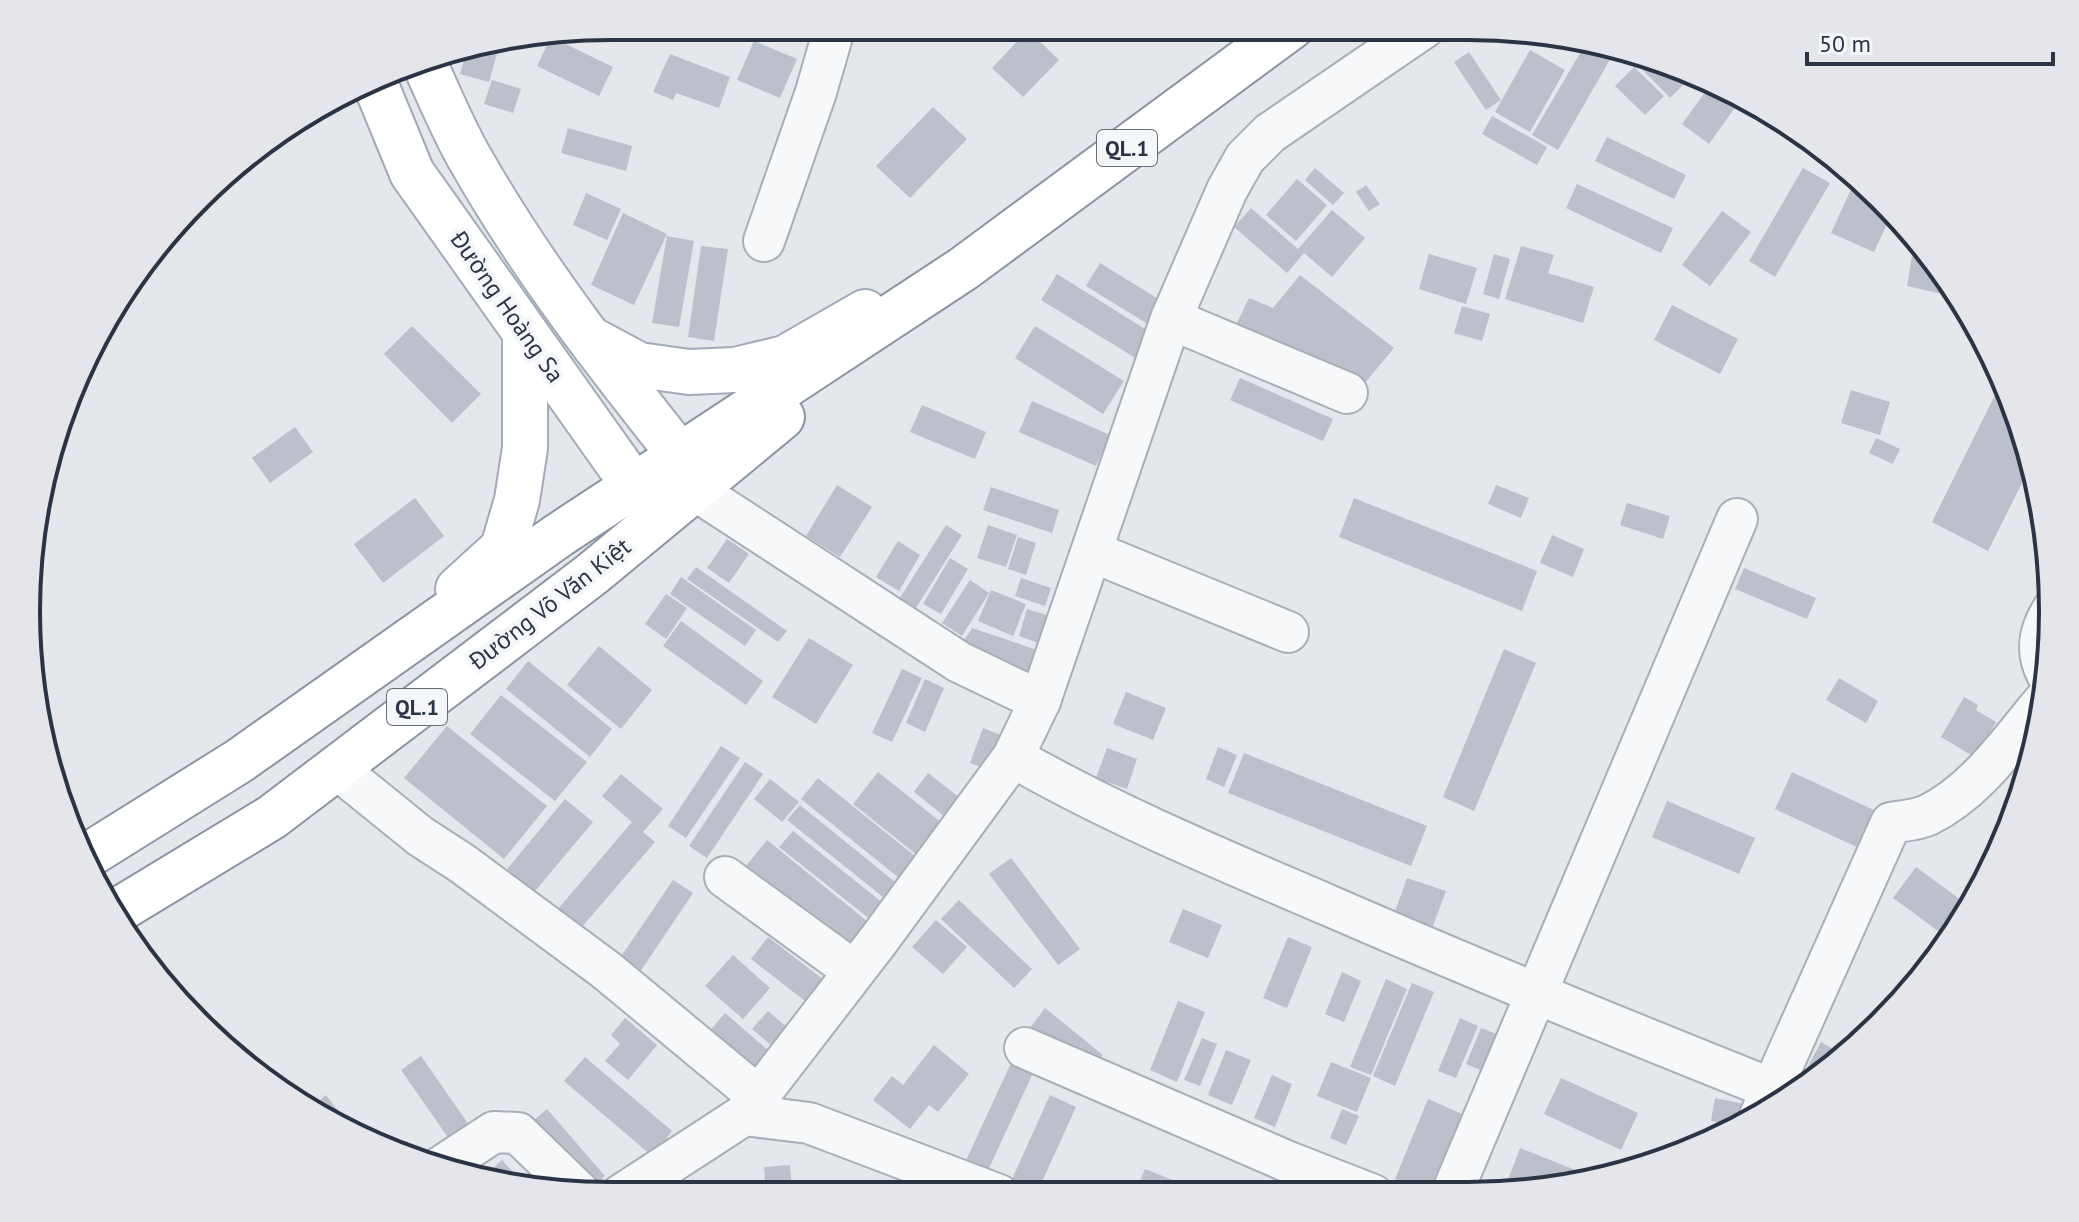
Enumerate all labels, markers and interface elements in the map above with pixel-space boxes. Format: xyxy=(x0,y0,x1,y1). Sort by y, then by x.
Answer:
scale bar xyxy=(1807,16,2053,66)
text: 50 m xyxy=(1819,28,1871,59)
road number: QL.1 xyxy=(1097,130,1157,166)
street label: Đường Hoàng Sa xyxy=(443,224,571,389)
street label: Đường Võ Văn Kiệt xyxy=(462,531,637,677)
road number: QL.1 xyxy=(387,689,447,725)

